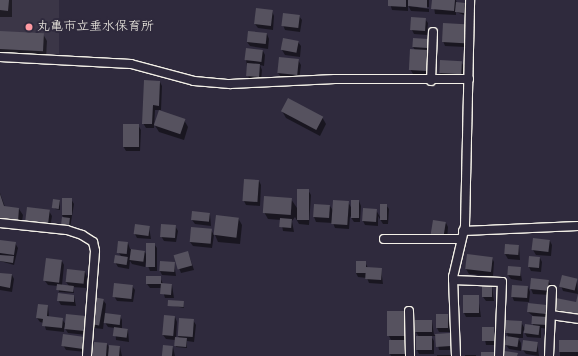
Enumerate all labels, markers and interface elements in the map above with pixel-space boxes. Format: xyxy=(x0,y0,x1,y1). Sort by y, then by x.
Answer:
place label: 丸亀市立垂水保育所 xyxy=(37,19,154,35)
marker: 丸亀市立垂水保育所 xyxy=(24,22,34,32)

